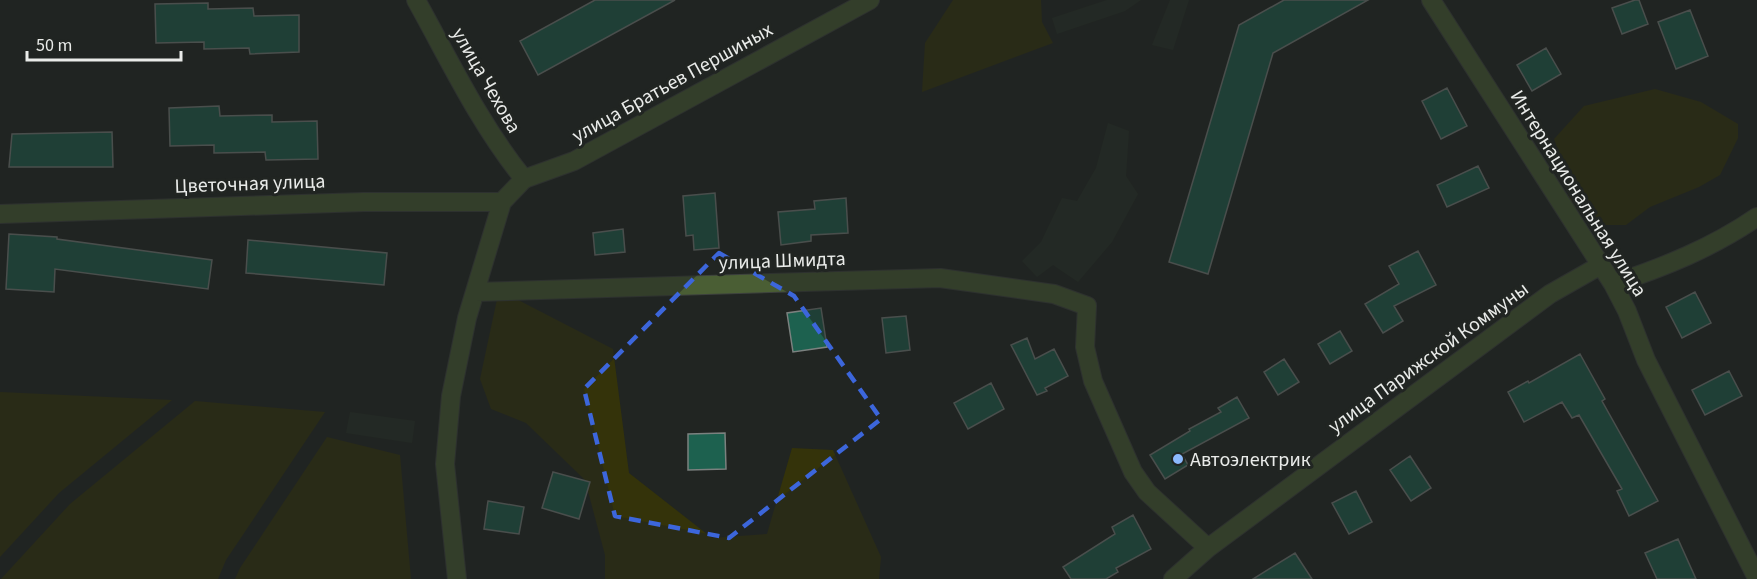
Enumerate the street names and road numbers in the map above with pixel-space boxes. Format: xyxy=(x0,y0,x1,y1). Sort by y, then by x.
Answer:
street label: улица Братьев Першиных xyxy=(567,16,778,150)
street label: улица Чехова xyxy=(445,22,528,139)
street label: Интернациональная улица xyxy=(1503,85,1653,302)
street label: Цветочная улица xyxy=(174,167,326,201)
street label: улица Шмидта xyxy=(718,245,846,277)
street label: улица Парижской Коммуны xyxy=(1323,275,1535,440)

